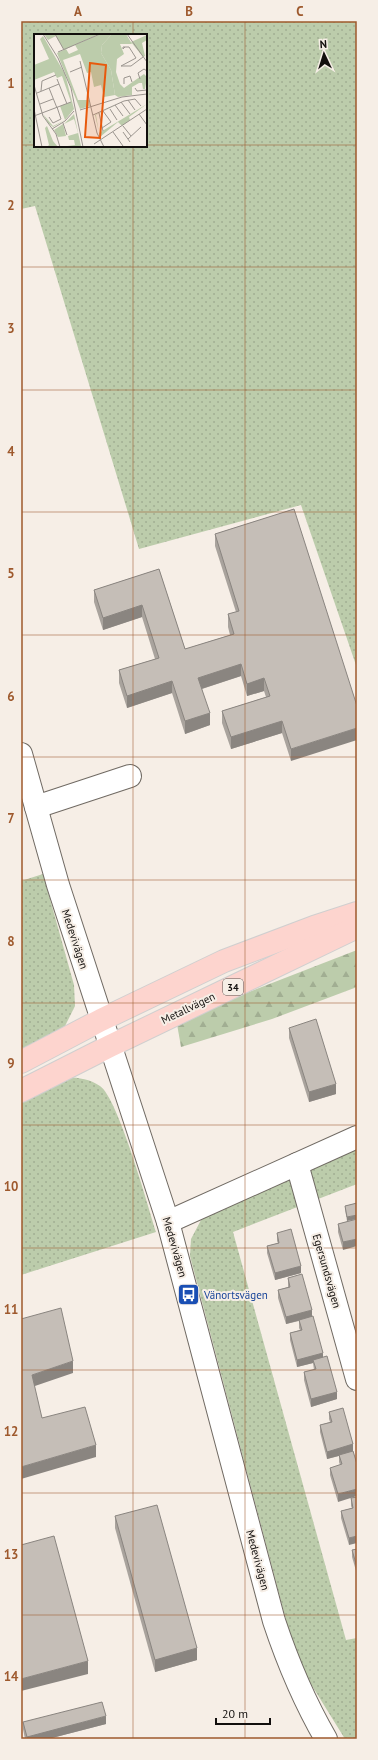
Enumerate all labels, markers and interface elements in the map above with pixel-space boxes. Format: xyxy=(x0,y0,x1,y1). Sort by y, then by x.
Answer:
text: A xyxy=(74,3,82,20)
text: B xyxy=(185,3,193,20)
text: C xyxy=(296,3,304,20)
inset map xyxy=(34,34,147,147)
north arrow xyxy=(304,34,344,74)
text: N xyxy=(319,37,327,51)
text: 1 xyxy=(7,75,15,92)
text: 2 xyxy=(7,197,15,214)
text: 3 xyxy=(7,320,15,337)
text: 4 xyxy=(7,443,15,460)
text: 5 xyxy=(7,565,15,582)
text: 6 xyxy=(7,688,15,705)
text: 7 xyxy=(7,810,15,827)
street label: Medevivägen xyxy=(59,907,91,971)
text: 8 xyxy=(7,933,15,950)
road number: 34 xyxy=(223,979,243,995)
street label: Metallvägen xyxy=(159,989,217,1027)
text: 9 xyxy=(7,1055,15,1072)
text: 10 xyxy=(4,1178,18,1195)
street label: Medevivägen xyxy=(160,1215,190,1279)
street label: Egersundsvägen xyxy=(310,1232,344,1310)
bus stop icon: Vänortsvägen xyxy=(176,1282,202,1308)
place label: Vänortsvägen xyxy=(203,1288,268,1302)
text: 11 xyxy=(4,1301,18,1318)
text: 12 xyxy=(4,1423,18,1440)
street label: Medevivägen xyxy=(243,1528,273,1592)
text: 13 xyxy=(4,1546,18,1563)
text: 14 xyxy=(4,1668,19,1685)
scale bar xyxy=(216,1700,270,1726)
text: 20 m xyxy=(222,1706,248,1721)

